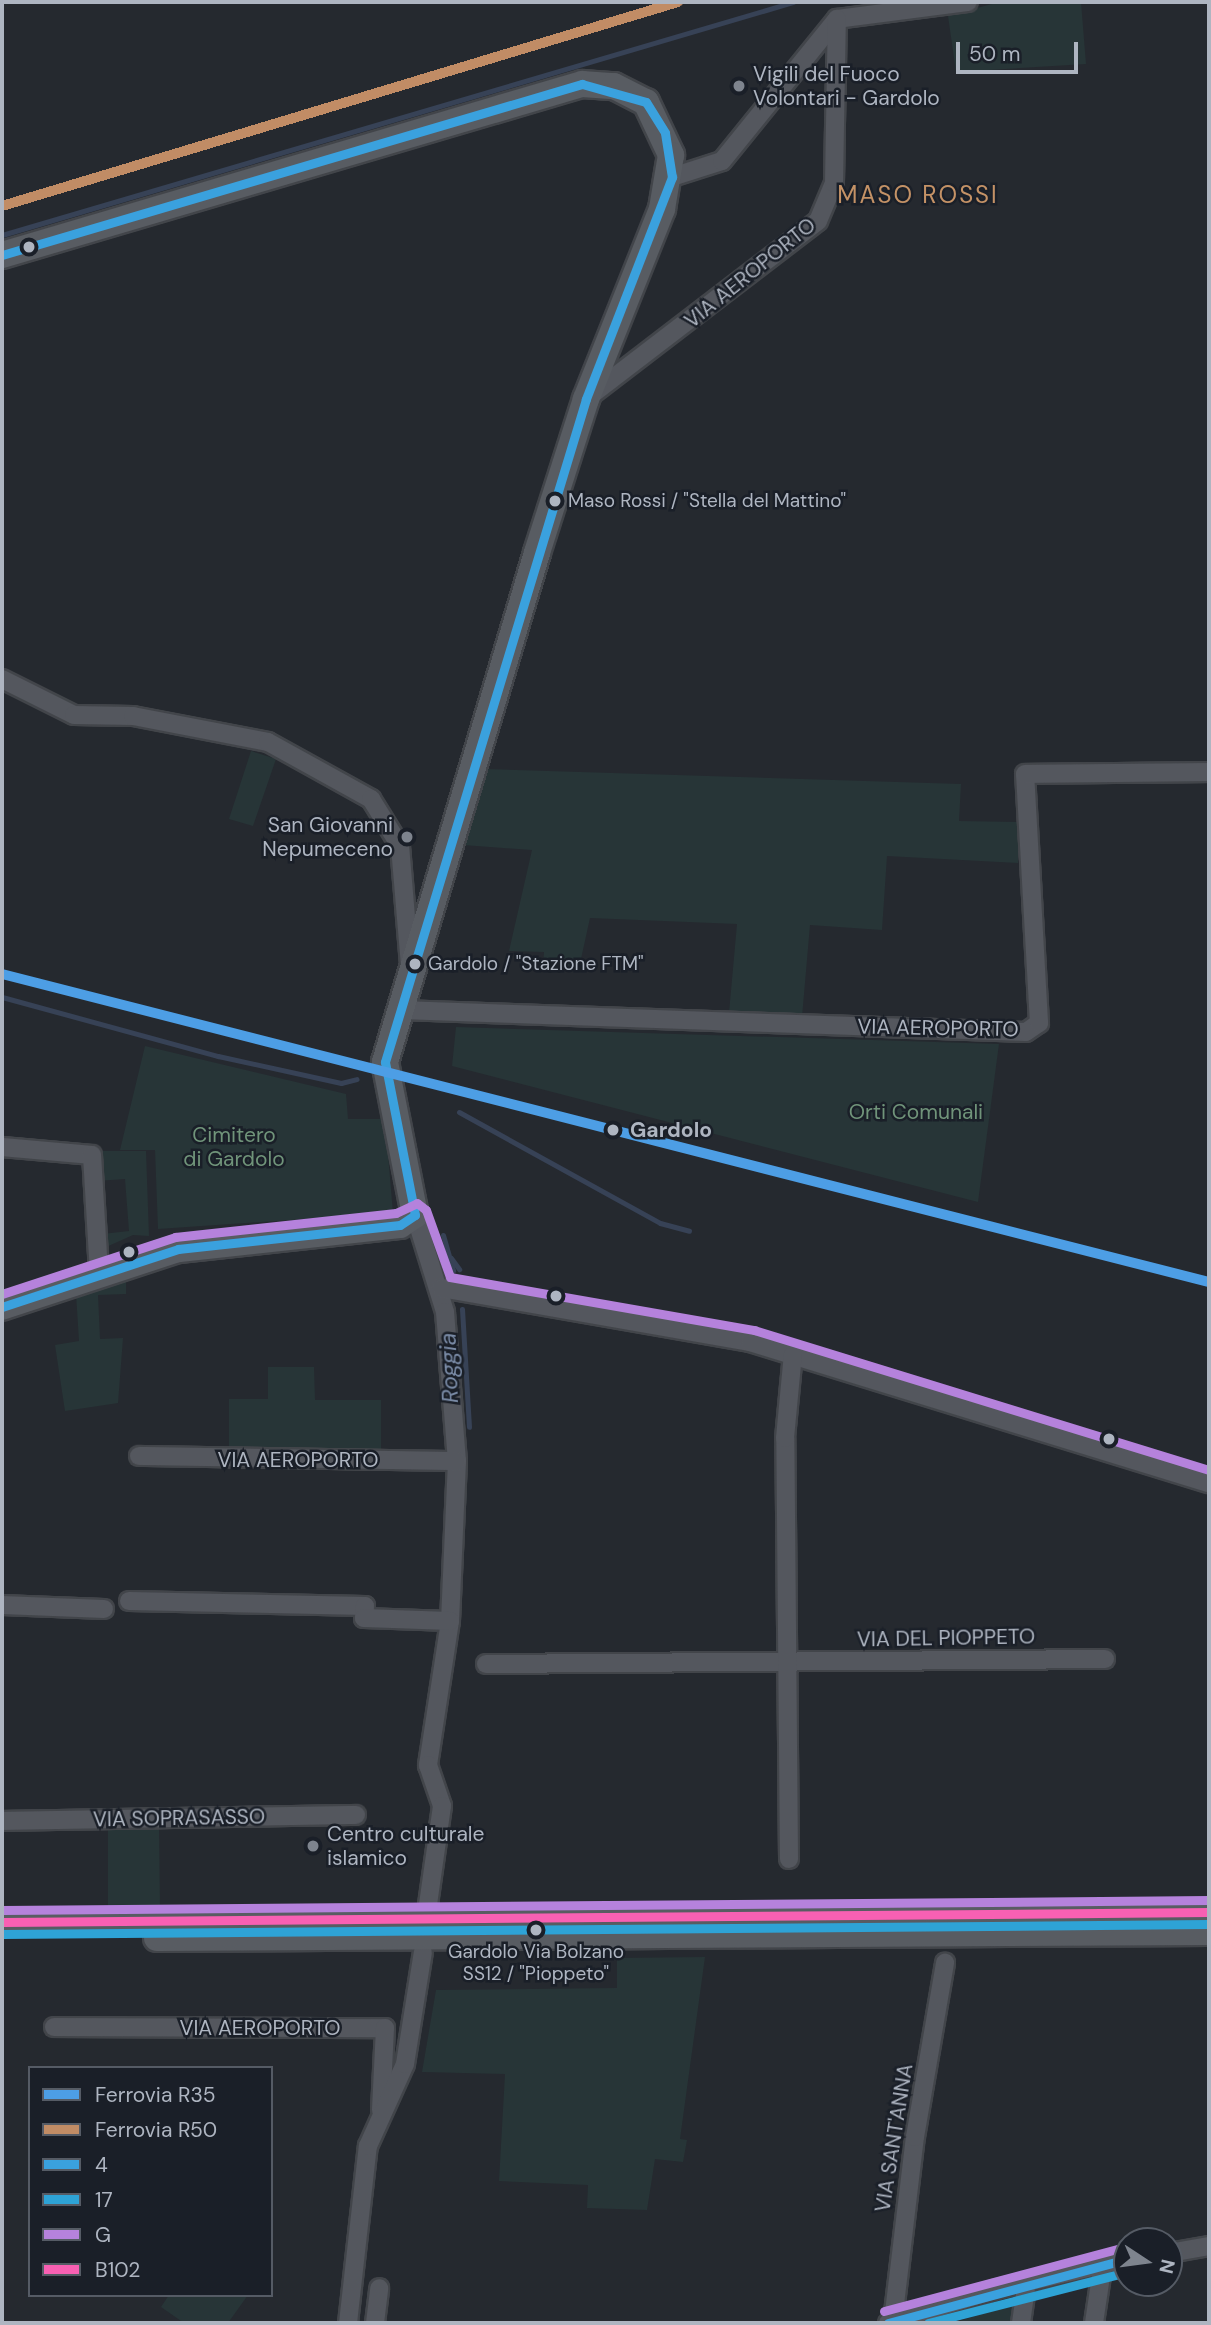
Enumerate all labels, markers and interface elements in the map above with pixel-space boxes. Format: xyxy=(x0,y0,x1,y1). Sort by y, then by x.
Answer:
scale bar xyxy=(959,28,1082,72)
text: 50 m xyxy=(969,40,1020,68)
place label: Vigili del Fuoco Volontari - Gardolo xyxy=(753,61,940,111)
marker: Vigili del Fuoco Volontari - Gardolo xyxy=(731,78,747,94)
district label: MASO ROSSI xyxy=(839,181,997,209)
street label: VIA AEROPORTO xyxy=(679,212,821,334)
unlabelled marker xyxy=(22,240,36,254)
place label: Maso Rossi / "Stella del Mattino" xyxy=(568,490,846,512)
marker: Maso Rossi / "Stella del Mattino" xyxy=(548,494,562,508)
place label: San Giovanni Nepumeceno xyxy=(262,812,393,862)
marker: San Giovanni Nepumeceno xyxy=(399,829,415,845)
place label: Gardolo / "Stazione FTM" xyxy=(428,953,644,975)
marker: Gardolo / "Stazione FTM" xyxy=(408,957,422,971)
street label: VIA AEROPORTO xyxy=(857,1014,1019,1042)
park label: Orti Comunali xyxy=(849,1099,983,1125)
place label: Gardolo xyxy=(630,1117,712,1143)
marker: Gardolo xyxy=(602,1119,624,1141)
park label: Cimitero di Gardolo xyxy=(183,1122,285,1172)
unlabelled marker xyxy=(122,1245,136,1259)
unlabelled marker xyxy=(549,1289,563,1303)
water label: Roggia xyxy=(434,1332,464,1404)
unlabelled marker xyxy=(1102,1432,1116,1446)
street label: VIA AEROPORTO xyxy=(217,1447,379,1473)
street label: VIA DEL PIOPPETO xyxy=(857,1624,1035,1652)
street label: VIA SOPRASASSO xyxy=(93,1804,265,1832)
place label: Centro culturale islamico xyxy=(327,1821,484,1871)
marker: Centro culturale islamico xyxy=(305,1838,321,1854)
marker: Gardolo Via Bolzano SS12 / "Pioppeto" xyxy=(529,1923,543,1937)
place label: Gardolo Via Bolzano SS12 / "Pioppeto" xyxy=(448,1941,624,1985)
street label: VIA AEROPORTO xyxy=(179,2015,341,2041)
street label: VIA SANT'ANNA xyxy=(870,2062,918,2214)
legend xyxy=(28,2066,273,2297)
text: Ferrovia R35 xyxy=(95,2081,216,2109)
text: Ferrovia R50 xyxy=(95,2116,217,2144)
text: 4 xyxy=(95,2151,108,2179)
text: 17 xyxy=(95,2186,113,2214)
text: G xyxy=(95,2221,111,2249)
north arrow xyxy=(1113,2227,1183,2297)
text: B102 xyxy=(95,2256,140,2284)
text: N xyxy=(1153,2257,1181,2276)

